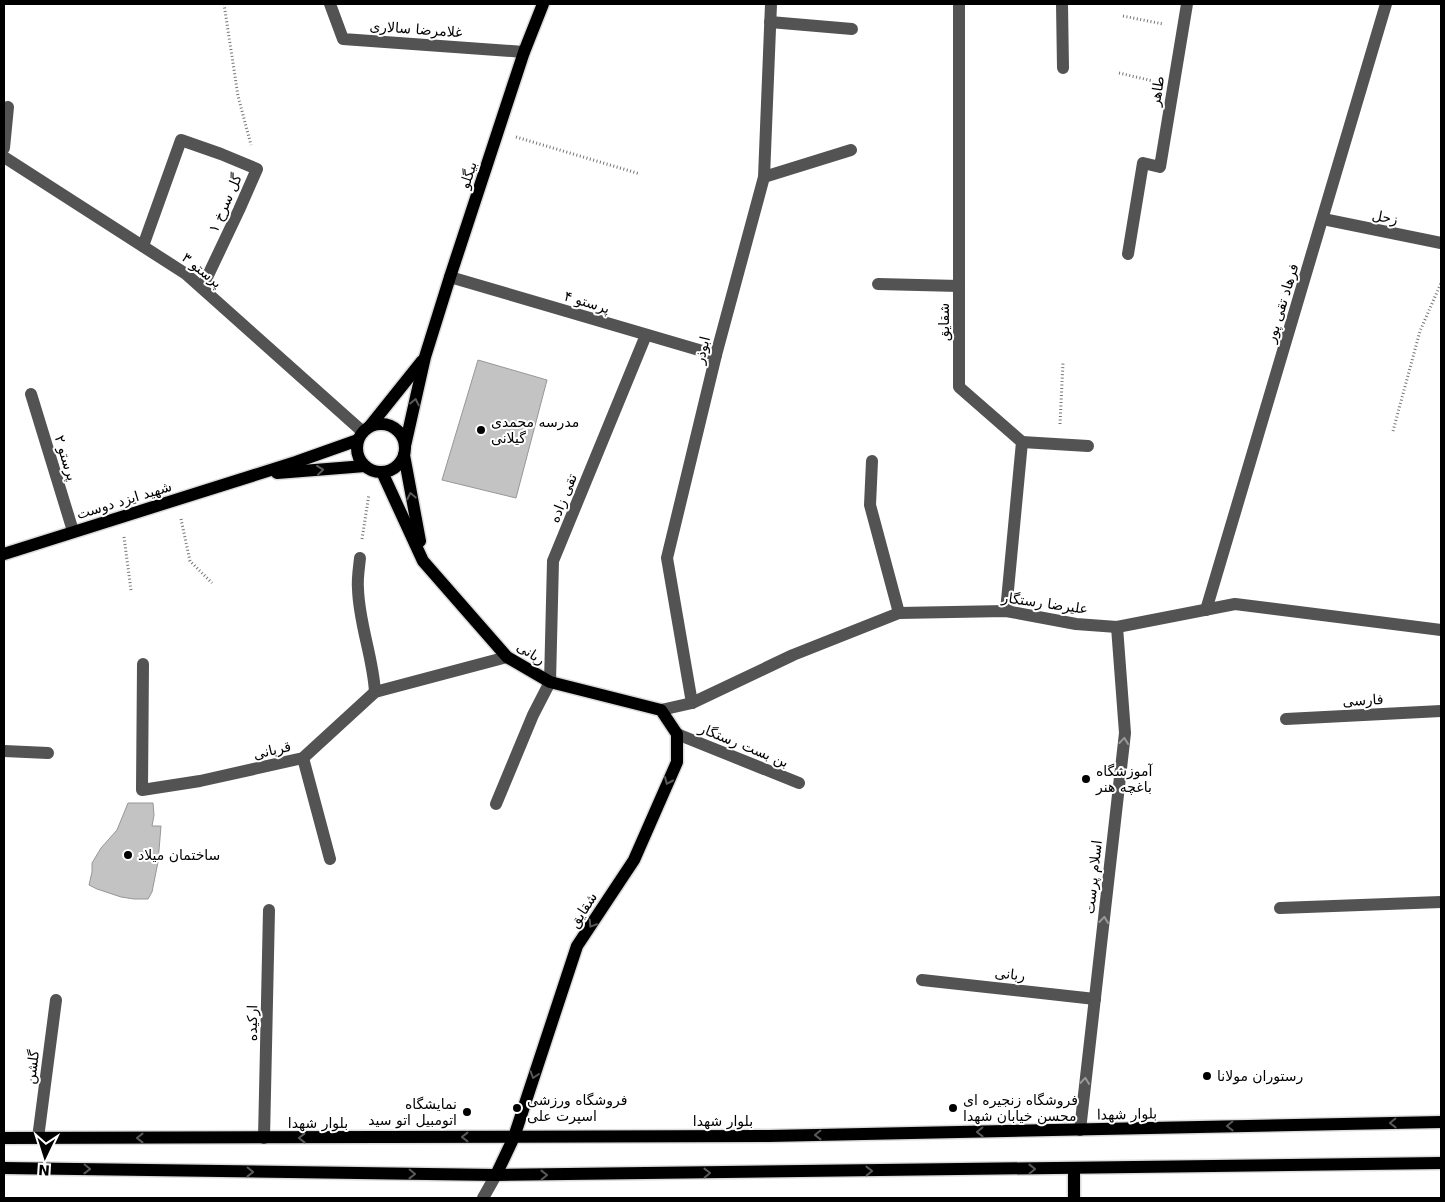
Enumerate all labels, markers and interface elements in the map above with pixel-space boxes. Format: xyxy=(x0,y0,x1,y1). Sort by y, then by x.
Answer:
street label: غلامرضا سالاری xyxy=(369,18,463,41)
street label: طاهر xyxy=(1147,75,1168,108)
street label: بیگلو xyxy=(456,159,481,192)
street label: گل سرخ ۱ xyxy=(205,171,246,235)
street label: زحل xyxy=(1371,207,1399,228)
street label: پرستو ۳ xyxy=(178,249,225,292)
street label: فرهاد تقی پور xyxy=(1262,262,1303,346)
street label: پرستو ۴ xyxy=(562,288,612,317)
street label: شقایق xyxy=(936,303,953,341)
street label: ابوذر xyxy=(691,334,714,367)
one-way arrow xyxy=(409,397,420,406)
place label: مدرسه محمدی گیلانی xyxy=(491,414,579,446)
marker: مدرسه محمدی گیلانی xyxy=(475,424,487,436)
street label: پرستو ۲ xyxy=(51,433,81,483)
one-way arrow xyxy=(317,465,325,476)
street label: تقی زاده xyxy=(546,471,581,525)
street label: شهید ایزد دوست xyxy=(74,478,174,523)
one-way arrow xyxy=(407,491,417,500)
street label: علیرضا رستگار xyxy=(1000,589,1089,618)
street label: ربانی xyxy=(513,638,548,669)
street label: فارسی xyxy=(1342,691,1384,710)
street label: بن بست رستگار xyxy=(696,719,791,771)
one-way arrow xyxy=(1118,737,1129,745)
street label: قربانی xyxy=(252,738,293,763)
place label: آموزشگاه باغچه هنر xyxy=(1095,763,1154,796)
marker: آموزشگاه باغچه هنر xyxy=(1080,773,1092,785)
one-way arrow xyxy=(664,776,675,785)
street label: اسلام پرست xyxy=(1081,839,1106,915)
place label: ساختمان میلاد xyxy=(138,847,220,863)
marker: ساختمان میلاد xyxy=(122,849,134,861)
street label: شقایق xyxy=(566,889,601,931)
one-way arrow xyxy=(1098,915,1109,923)
one-way arrow xyxy=(589,918,598,927)
street label: ربانی xyxy=(994,964,1026,985)
street label: ارکیده xyxy=(244,1005,261,1041)
street label: گلشن xyxy=(22,1049,43,1085)
place label: رستوران مولانا xyxy=(1217,1068,1303,1085)
one-way arrow xyxy=(530,1070,540,1079)
marker: رستوران مولانا xyxy=(1201,1070,1213,1082)
one-way arrow xyxy=(1079,1077,1090,1085)
place label: فروشگاه ورزشی اسپرت علی xyxy=(527,1092,627,1125)
place label: فروشگاه زنجیره ای محسن خیابان شهدا xyxy=(963,1092,1078,1125)
place label: نمایشگاه اتومبیل اتو سید xyxy=(368,1096,457,1129)
marker: فروشگاه ورزشی اسپرت علی xyxy=(511,1102,523,1114)
marker: فروشگاه زنجیره ای محسن خیابان شهدا xyxy=(947,1102,959,1114)
street label: بلوار شهدا xyxy=(1097,1105,1157,1124)
marker: نمایشگاه اتومبیل اتو سید xyxy=(461,1106,473,1118)
street label: بلوار شهدا xyxy=(693,1113,753,1130)
street label: بلوار شهدا xyxy=(288,1115,348,1132)
one-way arrow xyxy=(1388,1117,1396,1128)
one-way arrow xyxy=(1226,1121,1234,1131)
one-way arrow xyxy=(976,1127,984,1137)
one-way arrow xyxy=(813,1130,821,1140)
north arrow xyxy=(20,1132,70,1182)
one-way arrow xyxy=(461,1132,468,1142)
one-way arrow xyxy=(136,1133,144,1143)
one-way arrow xyxy=(298,1133,306,1143)
text: N xyxy=(38,1162,50,1178)
one-way arrow xyxy=(84,1164,92,1175)
one-way arrow xyxy=(1028,1164,1036,1174)
one-way arrow xyxy=(866,1166,874,1176)
one-way arrow xyxy=(246,1167,254,1177)
one-way arrow xyxy=(704,1168,711,1178)
one-way arrow xyxy=(409,1169,417,1179)
one-way arrow xyxy=(541,1170,549,1180)

